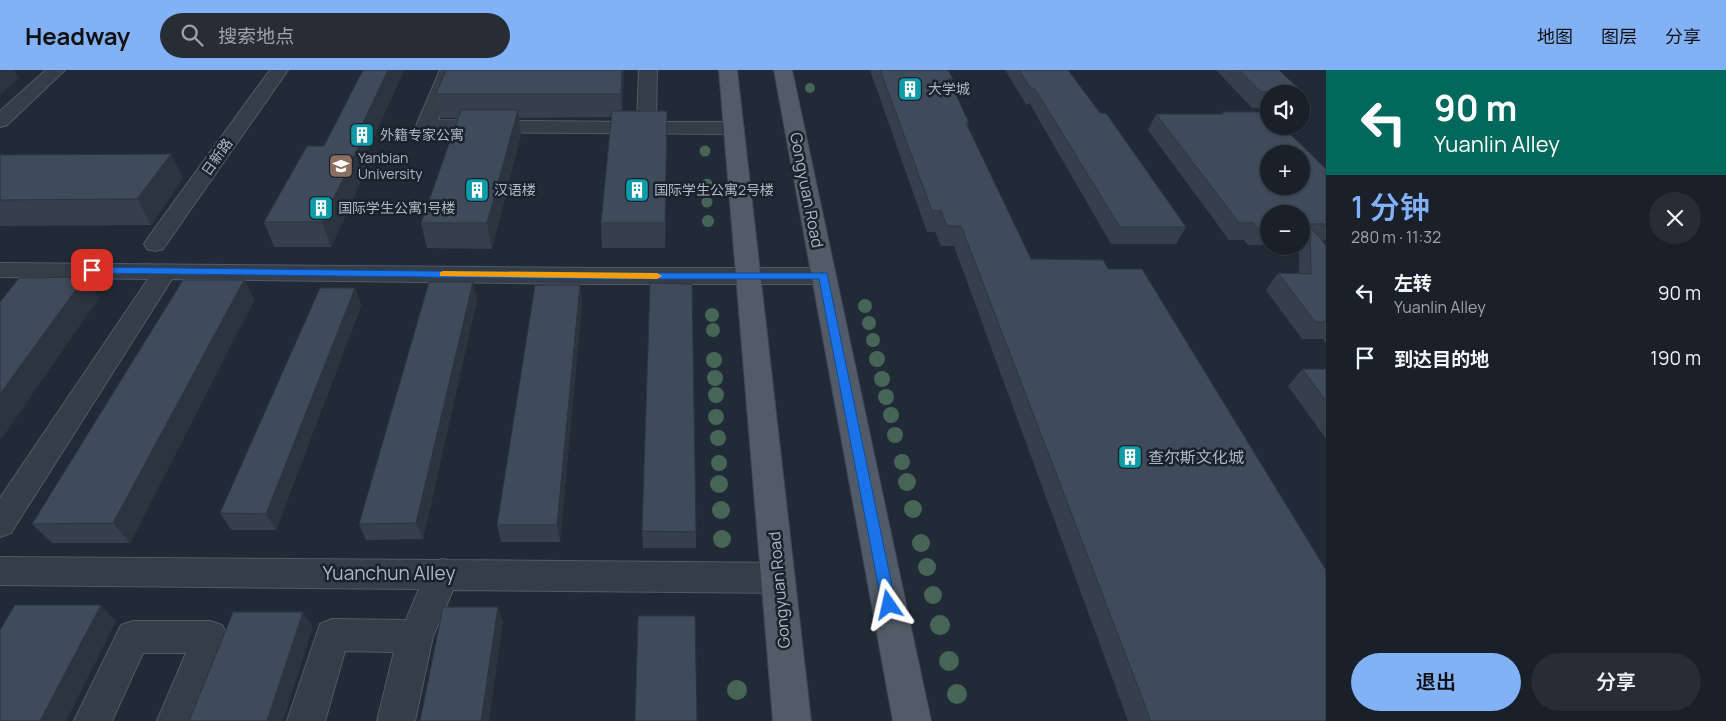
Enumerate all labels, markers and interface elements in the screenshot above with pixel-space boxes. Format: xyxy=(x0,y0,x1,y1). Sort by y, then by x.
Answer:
search box xyxy=(160,13,510,58)
text: Headway xyxy=(25,19,130,52)
icon: search xyxy=(178,21,206,49)
text: 搜索地点 xyxy=(218,23,294,49)
text: 地图 xyxy=(1537,24,1573,48)
text: 图层 xyxy=(1601,24,1637,48)
text: 分享 xyxy=(1665,24,1701,48)
building icon: 大学城 xyxy=(897,76,923,102)
place label: 大学城 xyxy=(928,79,970,98)
text: 90 m xyxy=(1434,84,1517,132)
map controls xyxy=(1260,85,1310,255)
button: sound xyxy=(1260,85,1310,135)
icon: left xyxy=(1351,90,1416,155)
building icon: 外籍专家公寓 xyxy=(349,122,375,148)
place label: 外籍专家公寓 xyxy=(380,125,464,144)
text: Yuanlin Alley xyxy=(1434,129,1560,159)
street label: Gongyuan Road xyxy=(785,130,829,250)
street label: 日新路 xyxy=(197,134,236,179)
button: + xyxy=(1260,145,1310,195)
place label: Yanbian University xyxy=(358,148,423,183)
school or university icon: Yanbian University xyxy=(328,153,354,179)
building icon: 汉语楼 xyxy=(464,177,490,203)
building icon: 国际学生公寓2号楼 xyxy=(624,177,650,203)
place label: 汉语楼 xyxy=(494,180,536,199)
place label: 国际学生公寓2号楼 xyxy=(654,180,774,199)
text: 1 分钟 xyxy=(1351,186,1430,227)
button: close xyxy=(1649,192,1701,244)
building icon: 国际学生公寓1号楼 xyxy=(308,195,334,221)
place label: 国际学生公寓1号楼 xyxy=(338,198,455,217)
button: − xyxy=(1260,205,1310,255)
text: 280 m · 11:32 xyxy=(1351,226,1441,248)
pin xyxy=(71,249,113,291)
icon: arrive xyxy=(78,256,106,284)
text: 左转 xyxy=(1394,270,1432,296)
icon: left xyxy=(1351,279,1379,307)
text: 90 m xyxy=(1658,280,1701,306)
text: Yuanlin Alley xyxy=(1394,296,1486,318)
icon: arrive xyxy=(1351,344,1379,372)
text: 190 m xyxy=(1650,345,1701,371)
text: 到达目的地 xyxy=(1394,346,1489,372)
building icon: 查尔斯文化城 xyxy=(1117,444,1143,470)
place label: 查尔斯文化城 xyxy=(1148,446,1244,468)
street label: Gongyuan Road xyxy=(763,531,795,649)
street label: Yuanchun Alley xyxy=(323,560,455,586)
position arrow xyxy=(862,578,914,630)
button: 退出 xyxy=(1351,653,1521,711)
button: 分享 xyxy=(1531,653,1701,711)

